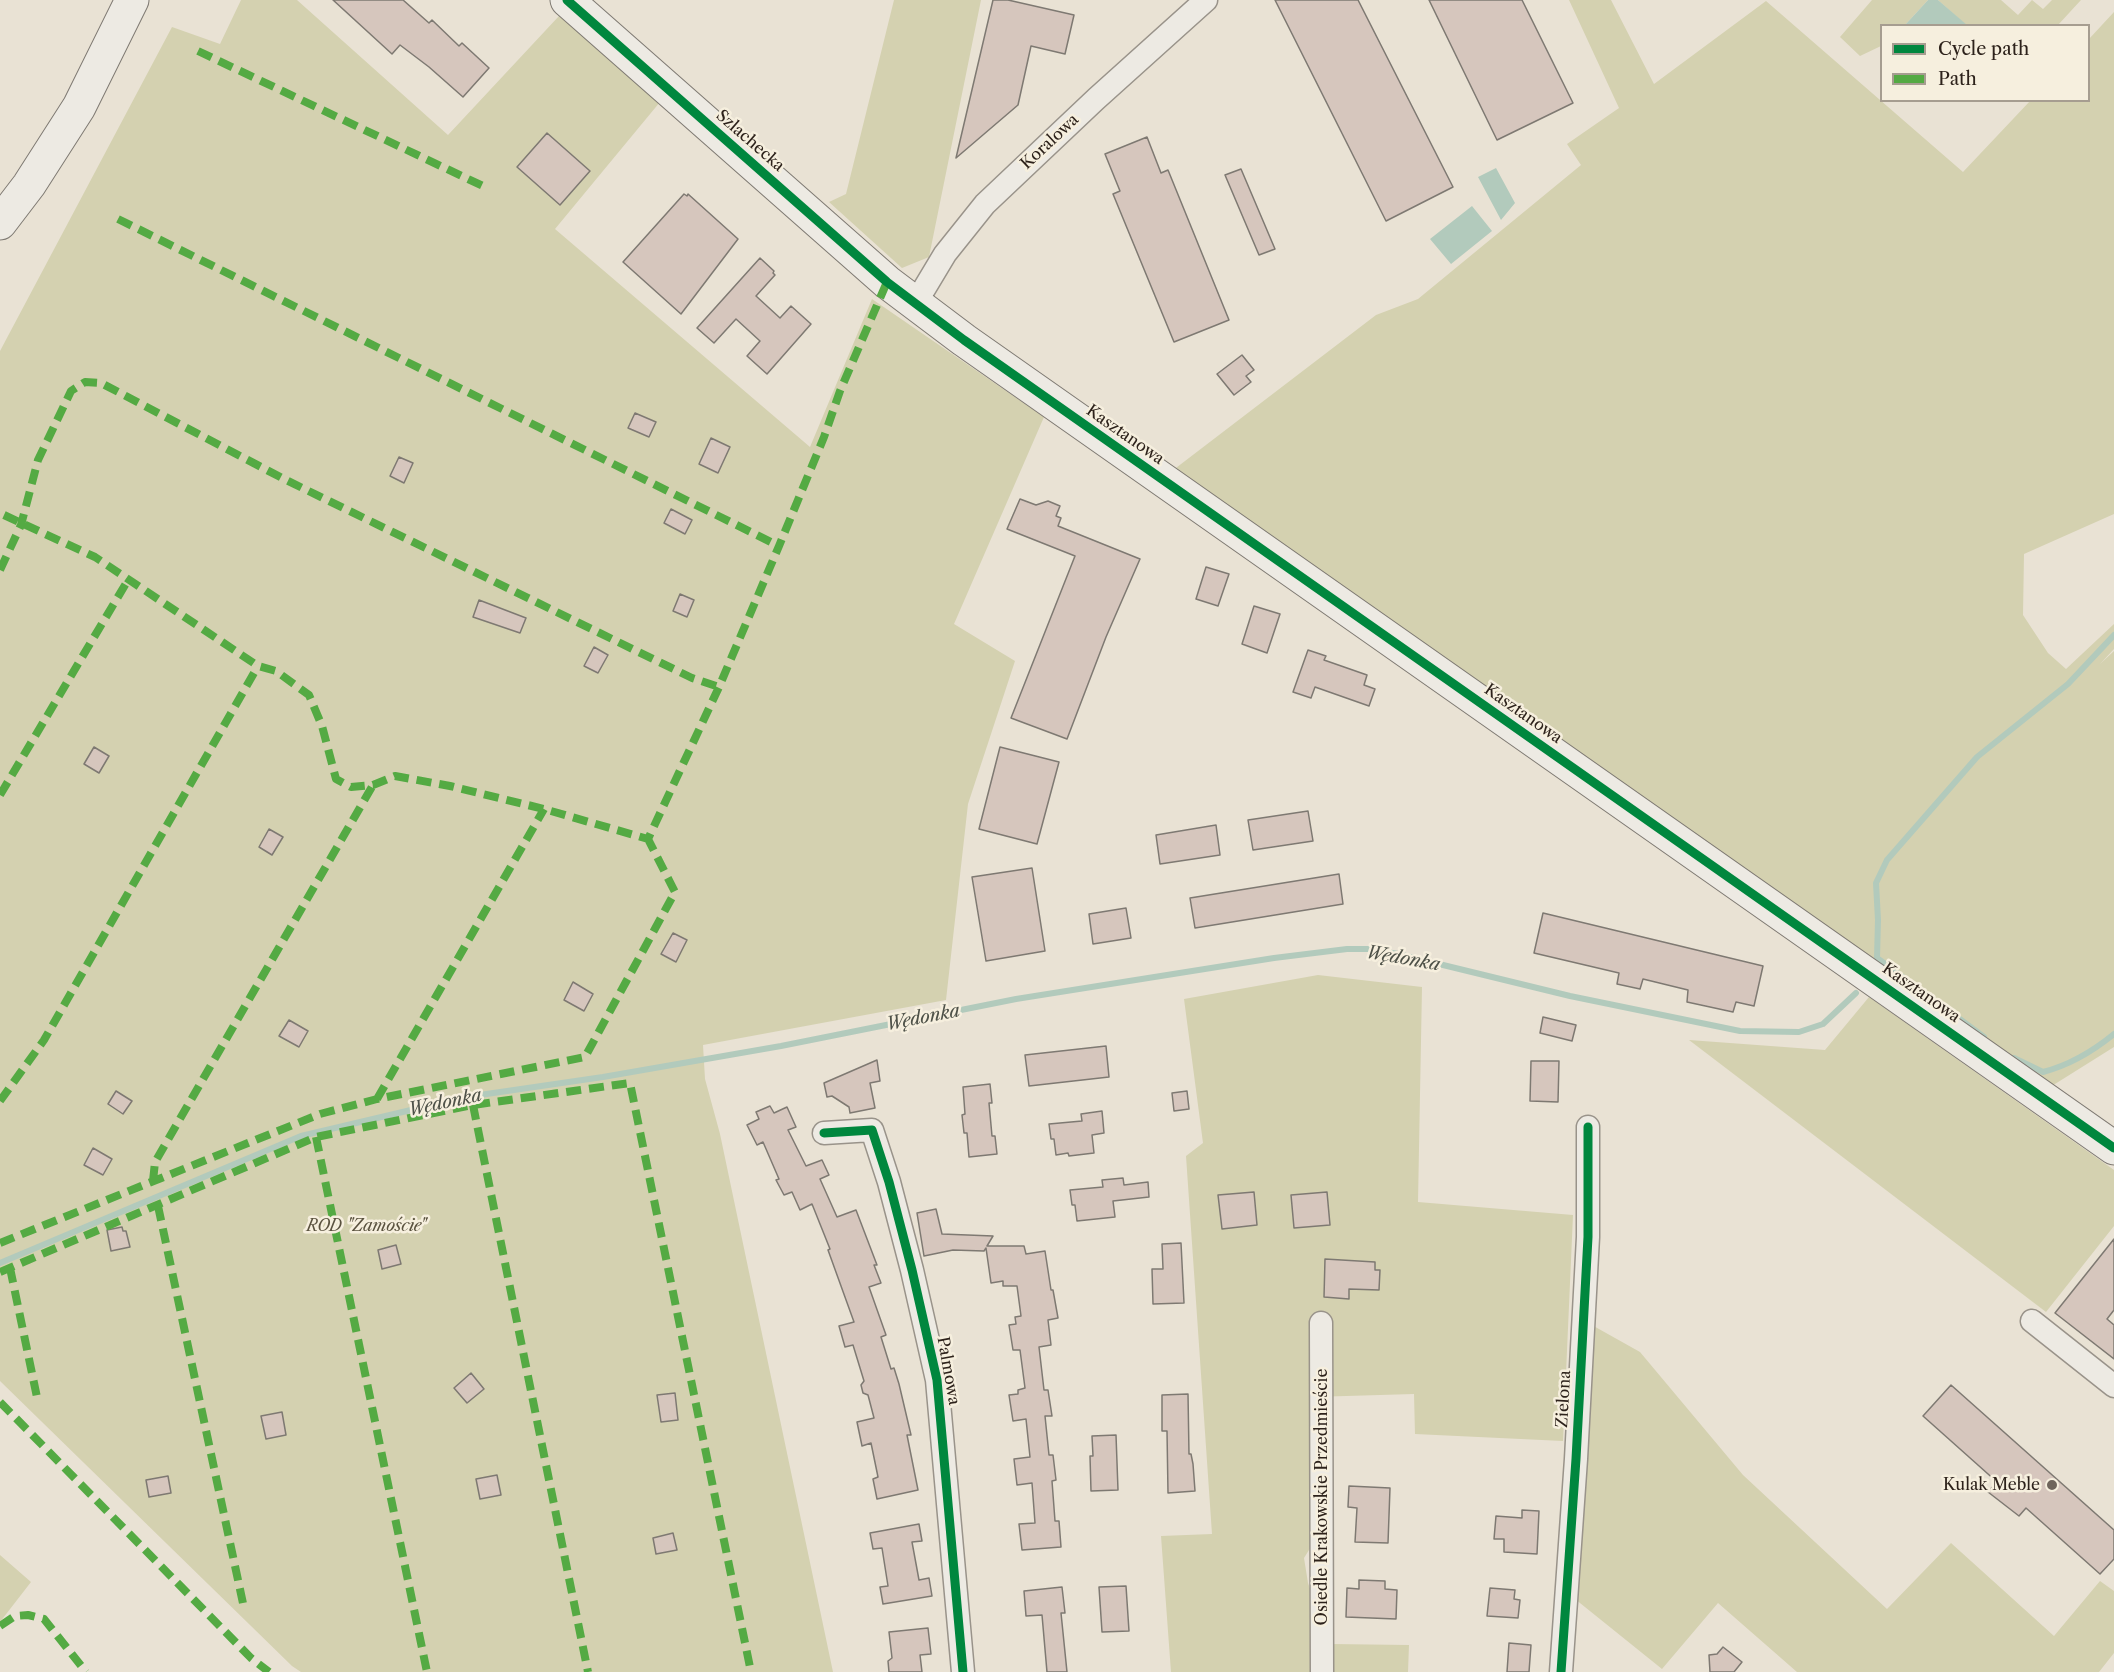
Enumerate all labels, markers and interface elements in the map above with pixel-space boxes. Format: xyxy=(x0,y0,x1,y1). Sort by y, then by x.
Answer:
legend xyxy=(1880,24,2090,102)
text: Cycle path xyxy=(1938,38,2029,60)
text: Path xyxy=(1938,68,1977,90)
street label: Szlachecka xyxy=(712,106,788,176)
street label: Koralowa xyxy=(1017,110,1083,174)
street label: Kasztanowa xyxy=(1082,401,1168,469)
street label: Kasztanowa xyxy=(1480,680,1566,748)
water label: Wędonka xyxy=(1364,942,1442,976)
street label: Kasztanowa xyxy=(1878,959,1964,1027)
water label: Wędonka xyxy=(884,1000,962,1036)
water label: Wędonka xyxy=(406,1085,484,1121)
park label: ROD "Zamoście" xyxy=(307,1216,425,1236)
street label: Palmowa xyxy=(933,1335,963,1407)
street label: Osiedle Krakowskie Przedmieście xyxy=(1312,1369,1332,1625)
street label: Zielona xyxy=(1553,1370,1575,1428)
place label: Kulak Meble xyxy=(1943,1475,2040,1495)
marker: Kulak Meble xyxy=(2045,1478,2059,1492)

